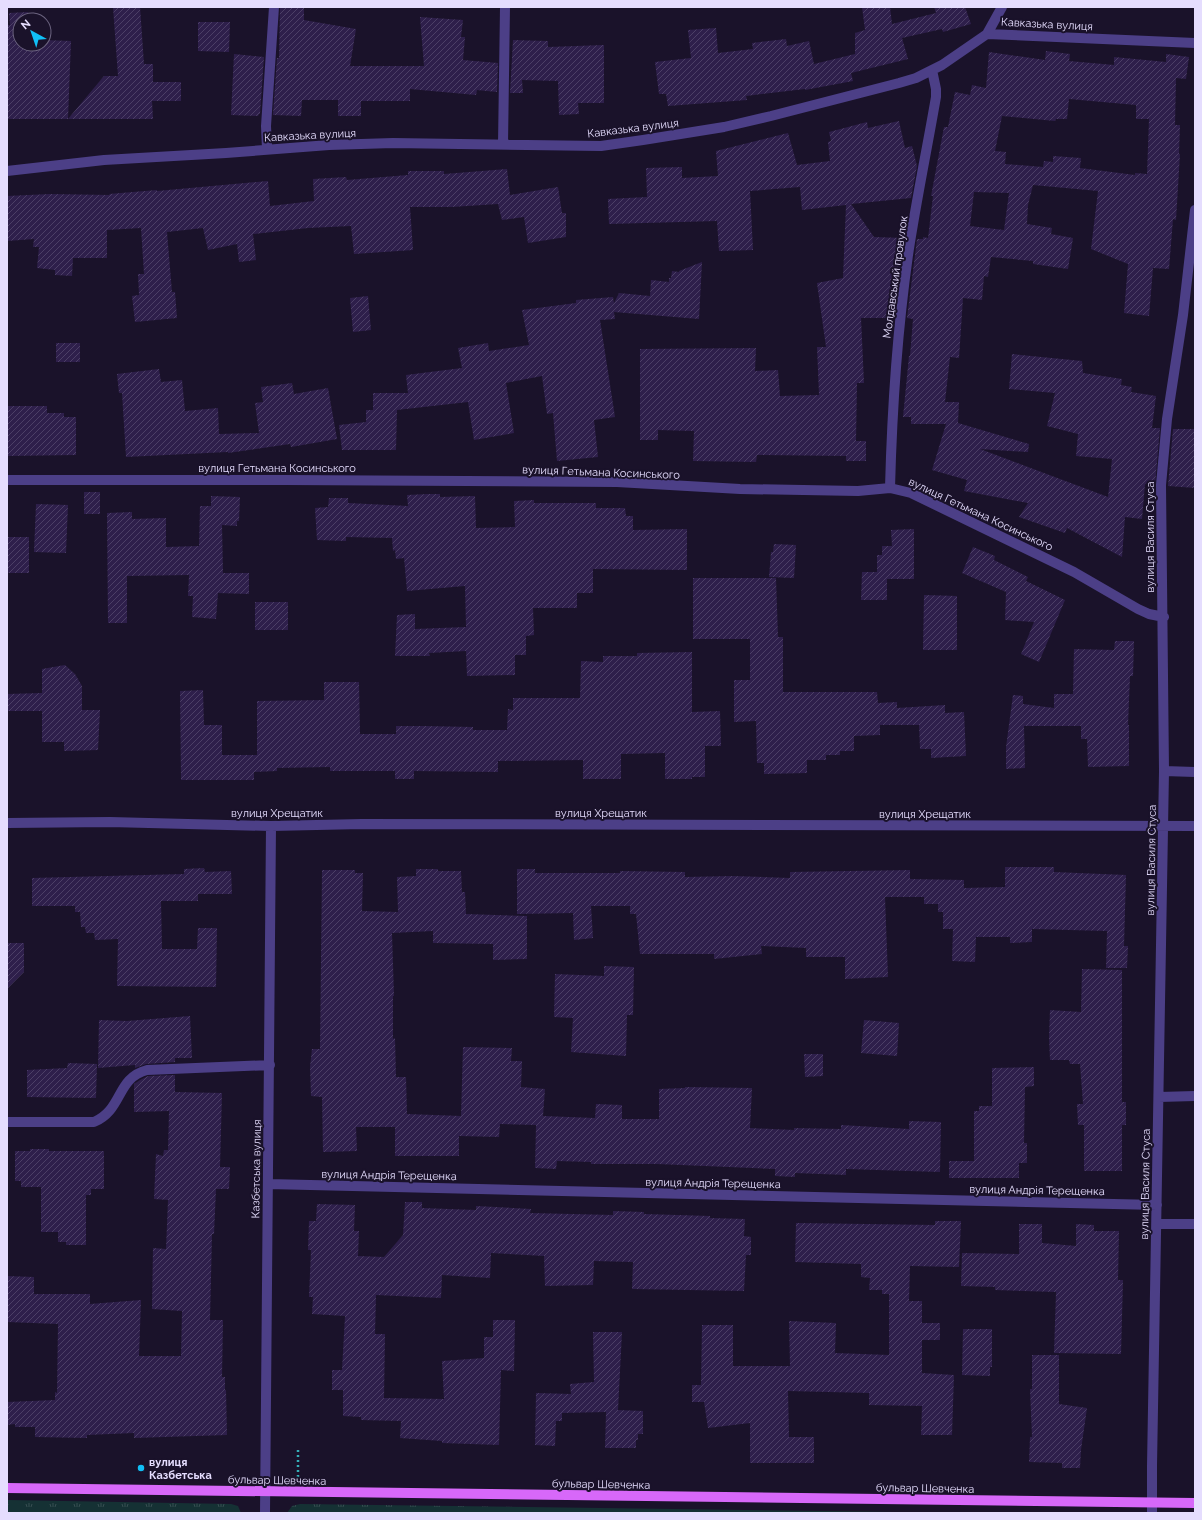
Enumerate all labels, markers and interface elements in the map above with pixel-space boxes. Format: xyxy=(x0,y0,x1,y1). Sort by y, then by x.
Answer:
north arrow xyxy=(12,12,52,52)
street label: Кавказька вулиця xyxy=(1001,16,1093,33)
text: N xyxy=(18,17,33,32)
street label: Кавказька вулиця xyxy=(587,116,680,141)
street label: Кавказька вулиця xyxy=(264,127,356,144)
street label: Молдавський провулок xyxy=(880,215,911,339)
street label: вулиця Гетьмана Косинського xyxy=(198,462,356,475)
street label: вулиця Гетьмана Косинського xyxy=(522,463,680,482)
street label: вулиця Гетьмана Косинського xyxy=(907,475,1055,554)
street label: вулиця Василя Стуса xyxy=(1144,482,1157,592)
street label: вулиця Василя Стуса xyxy=(1144,805,1159,915)
street label: вулиця Хрещатик xyxy=(231,807,323,820)
street label: вулиця Хрещатик xyxy=(555,807,647,820)
street label: вулиця Хрещатик xyxy=(879,808,971,821)
street label: Казбетська вулиця xyxy=(249,1119,264,1219)
street label: вулиця Василя Стуса xyxy=(1138,1129,1153,1239)
street label: вулиця Андрія Терещенка xyxy=(321,1168,457,1183)
street label: вулиця Андрія Терещенка xyxy=(645,1176,781,1191)
street label: вулиця Андрія Терещенка xyxy=(969,1183,1105,1198)
place label: вулиця Казбетська xyxy=(149,1456,212,1482)
marker: вулиця Казбетська xyxy=(136,1463,146,1473)
street label: бульвар Шевченка xyxy=(228,1473,326,1488)
street label: бульвар Шевченка xyxy=(552,1477,650,1492)
street label: бульвар Шевченка xyxy=(876,1481,974,1496)

